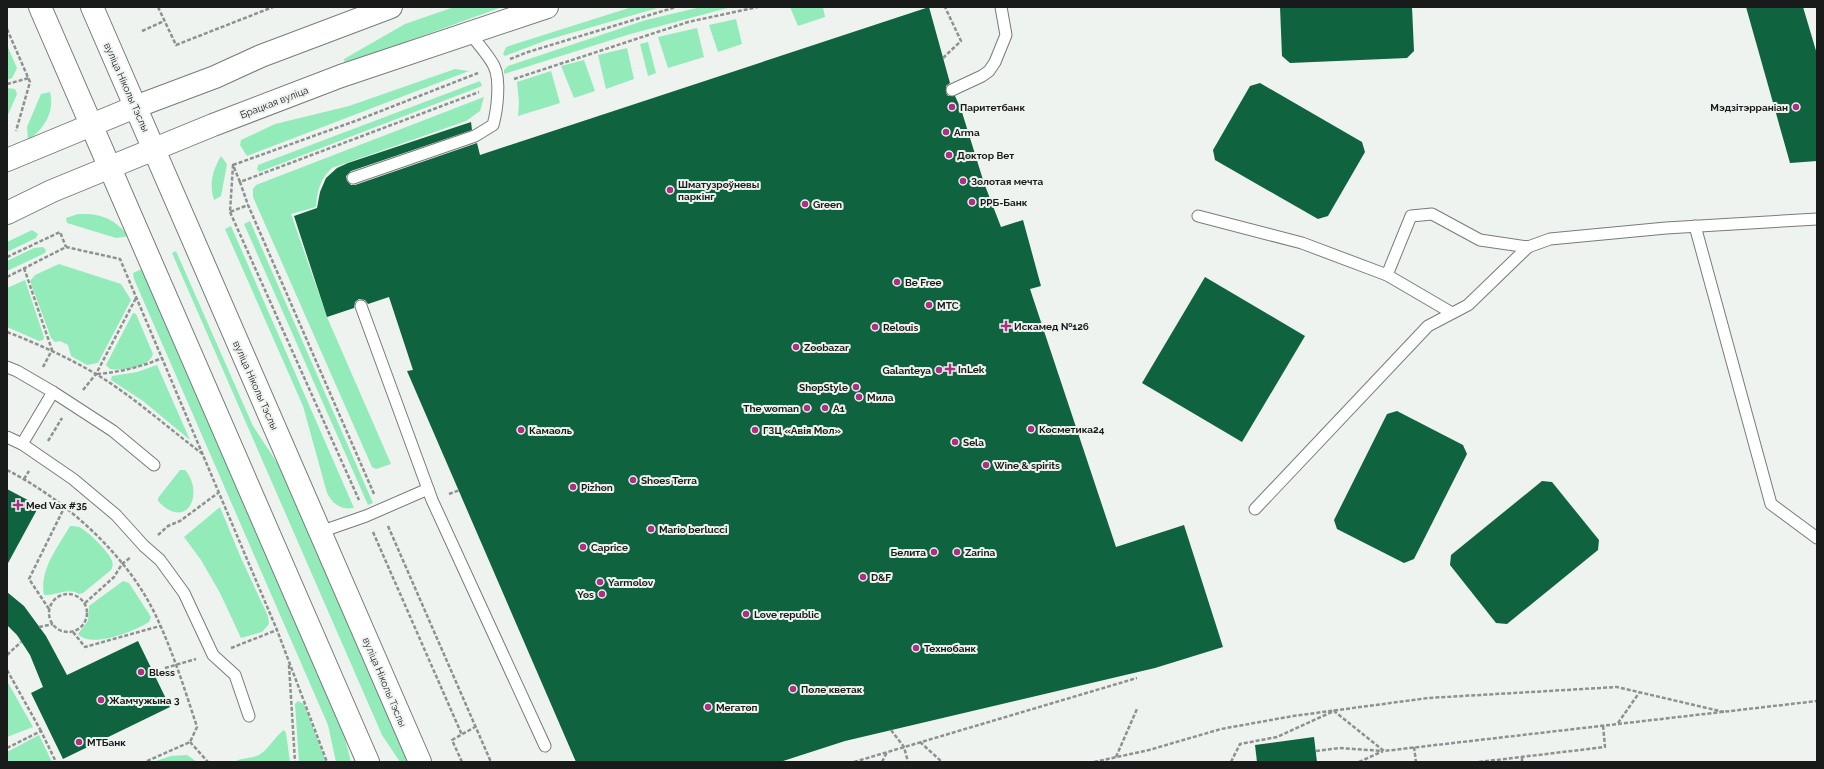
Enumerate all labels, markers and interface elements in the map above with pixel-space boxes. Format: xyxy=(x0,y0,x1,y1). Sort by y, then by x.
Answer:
street label: вуліца Ніколы Тэслы xyxy=(102,41,151,134)
street label: Брацкая вуліца xyxy=(239,84,310,121)
marker: Паритетбанк xyxy=(947,102,957,112)
place label: Паритетбанк xyxy=(960,102,1025,113)
place label: Мэдзітэрраніан xyxy=(1710,102,1788,113)
marker: Мэдзітэрраніан xyxy=(1791,102,1801,112)
marker: Arma xyxy=(941,127,951,137)
place label: Arma xyxy=(954,127,980,138)
marker: Доктор Вет xyxy=(944,150,954,160)
place label: Доктор Вет xyxy=(957,150,1014,161)
marker: Золотая мечта xyxy=(958,176,968,186)
place label: Золотая мечта xyxy=(971,176,1044,187)
place label: Шматузроўневы паркінг xyxy=(678,179,759,202)
marker: Шматузроўневы паркінг xyxy=(665,185,675,195)
marker: РРБ-Банк xyxy=(967,197,977,207)
place label: РРБ-Банк xyxy=(980,197,1028,208)
marker: Green xyxy=(800,199,810,209)
place label: Green xyxy=(813,199,842,210)
marker: Be Free xyxy=(892,277,902,287)
place label: Be Free xyxy=(905,277,941,288)
marker: МТС xyxy=(924,300,934,310)
place label: МТС xyxy=(937,300,959,311)
marker: Искамед №126 xyxy=(1001,321,1011,331)
place label: Искамед №126 xyxy=(1014,321,1089,332)
marker: Relouis xyxy=(870,322,880,332)
place label: Relouis xyxy=(883,322,918,333)
street label: вуліца Ніколы Тэслы xyxy=(231,339,280,432)
marker: Zoobazar xyxy=(791,342,801,352)
place label: Zoobazar xyxy=(804,342,849,353)
marker: InLek xyxy=(945,364,955,374)
place label: InLek xyxy=(958,364,985,375)
place label: Galanteya xyxy=(882,365,931,376)
marker: Galanteya xyxy=(934,365,944,375)
place label: ShopStyle xyxy=(799,382,848,393)
marker: ShopStyle xyxy=(851,382,861,392)
marker: Мила xyxy=(854,392,864,402)
place label: Мила xyxy=(867,392,894,403)
place label: The woman xyxy=(743,403,799,414)
marker: The woman xyxy=(802,403,812,413)
marker: А1 xyxy=(820,403,830,413)
place label: А1 xyxy=(833,403,845,414)
marker: Косметика24 xyxy=(1026,424,1036,434)
place label: Косметика24 xyxy=(1039,424,1105,435)
marker: Камаоль xyxy=(516,425,526,435)
place label: Камаоль xyxy=(529,425,573,436)
marker: ГЗЦ «Авія Мол» xyxy=(750,425,760,435)
place label: ГЗЦ «Авія Мол» xyxy=(763,425,841,436)
marker: Sela xyxy=(950,437,960,447)
place label: Sela xyxy=(963,437,984,448)
marker: Wine & spirits xyxy=(981,460,991,470)
place label: Wine & spirits xyxy=(994,460,1060,471)
marker: Shoes Terra xyxy=(628,475,638,485)
place label: Shoes Terra xyxy=(641,475,697,486)
marker: Pizhon xyxy=(568,482,578,492)
place label: Pizhon xyxy=(581,482,613,493)
marker: Med Vax #35 xyxy=(13,500,23,510)
place label: Med Vax #35 xyxy=(26,500,87,511)
marker: Mario berlucci xyxy=(646,524,656,534)
place label: Mario berlucci xyxy=(659,524,728,535)
marker: Caprice xyxy=(578,542,588,552)
place label: Caprice xyxy=(591,542,628,553)
place label: Белита xyxy=(891,547,926,558)
marker: Белита xyxy=(929,547,939,557)
marker: Zarina xyxy=(952,547,962,557)
place label: Zarina xyxy=(965,547,995,558)
marker: D&F xyxy=(858,572,868,582)
place label: D&F xyxy=(871,572,891,583)
marker: Yarmolov xyxy=(595,577,605,587)
place label: Yarmolov xyxy=(608,577,654,588)
place label: Yos xyxy=(577,589,594,600)
marker: Yos xyxy=(597,589,607,599)
marker: Love republic xyxy=(741,609,751,619)
place label: Love republic xyxy=(754,609,820,620)
street label: вуліца Ніколы Тэслы xyxy=(361,636,408,729)
marker: Технобанк xyxy=(911,643,921,653)
place label: Технобанк xyxy=(924,643,977,654)
marker: Bless xyxy=(136,667,146,677)
place label: Bless xyxy=(149,667,175,678)
marker: Поле кветак xyxy=(788,684,798,694)
place label: Поле кветак xyxy=(801,684,863,695)
marker: Жамчужына 3 xyxy=(96,695,106,705)
place label: Жамчужына 3 xyxy=(109,695,180,706)
marker: Мегатоп xyxy=(703,702,713,712)
place label: Мегатоп xyxy=(716,702,757,713)
marker: МТБанк xyxy=(74,737,84,747)
place label: МТБанк xyxy=(87,737,126,748)

